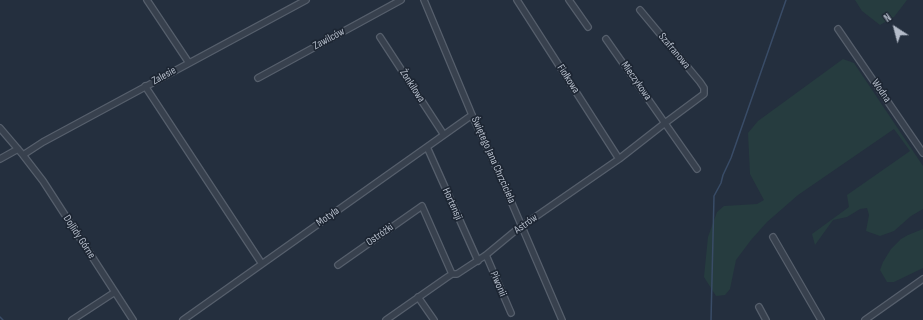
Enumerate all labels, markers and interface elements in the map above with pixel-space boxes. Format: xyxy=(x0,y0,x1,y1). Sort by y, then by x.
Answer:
north arrow xyxy=(875,8,915,48)
text: N xyxy=(881,11,894,25)
street label: Zawilców xyxy=(311,25,347,53)
street label: Szafranowa xyxy=(655,30,693,72)
street label: Mieczykowa xyxy=(618,59,654,103)
street label: Fiołkowa xyxy=(554,62,582,96)
street label: Zalesie xyxy=(150,64,178,88)
street label: Żonkilowa xyxy=(396,67,428,105)
street label: Wodna xyxy=(868,77,894,105)
street label: Świętego Jana Chrzciciela xyxy=(468,115,518,205)
street label: Hortensji xyxy=(439,186,465,222)
street label: Motyla xyxy=(314,204,342,230)
street label: Astrów xyxy=(512,211,540,237)
street label: Dojlidy Górne xyxy=(60,213,98,261)
street label: Ostróżki xyxy=(364,221,396,249)
street label: Piwonii xyxy=(487,269,509,299)

